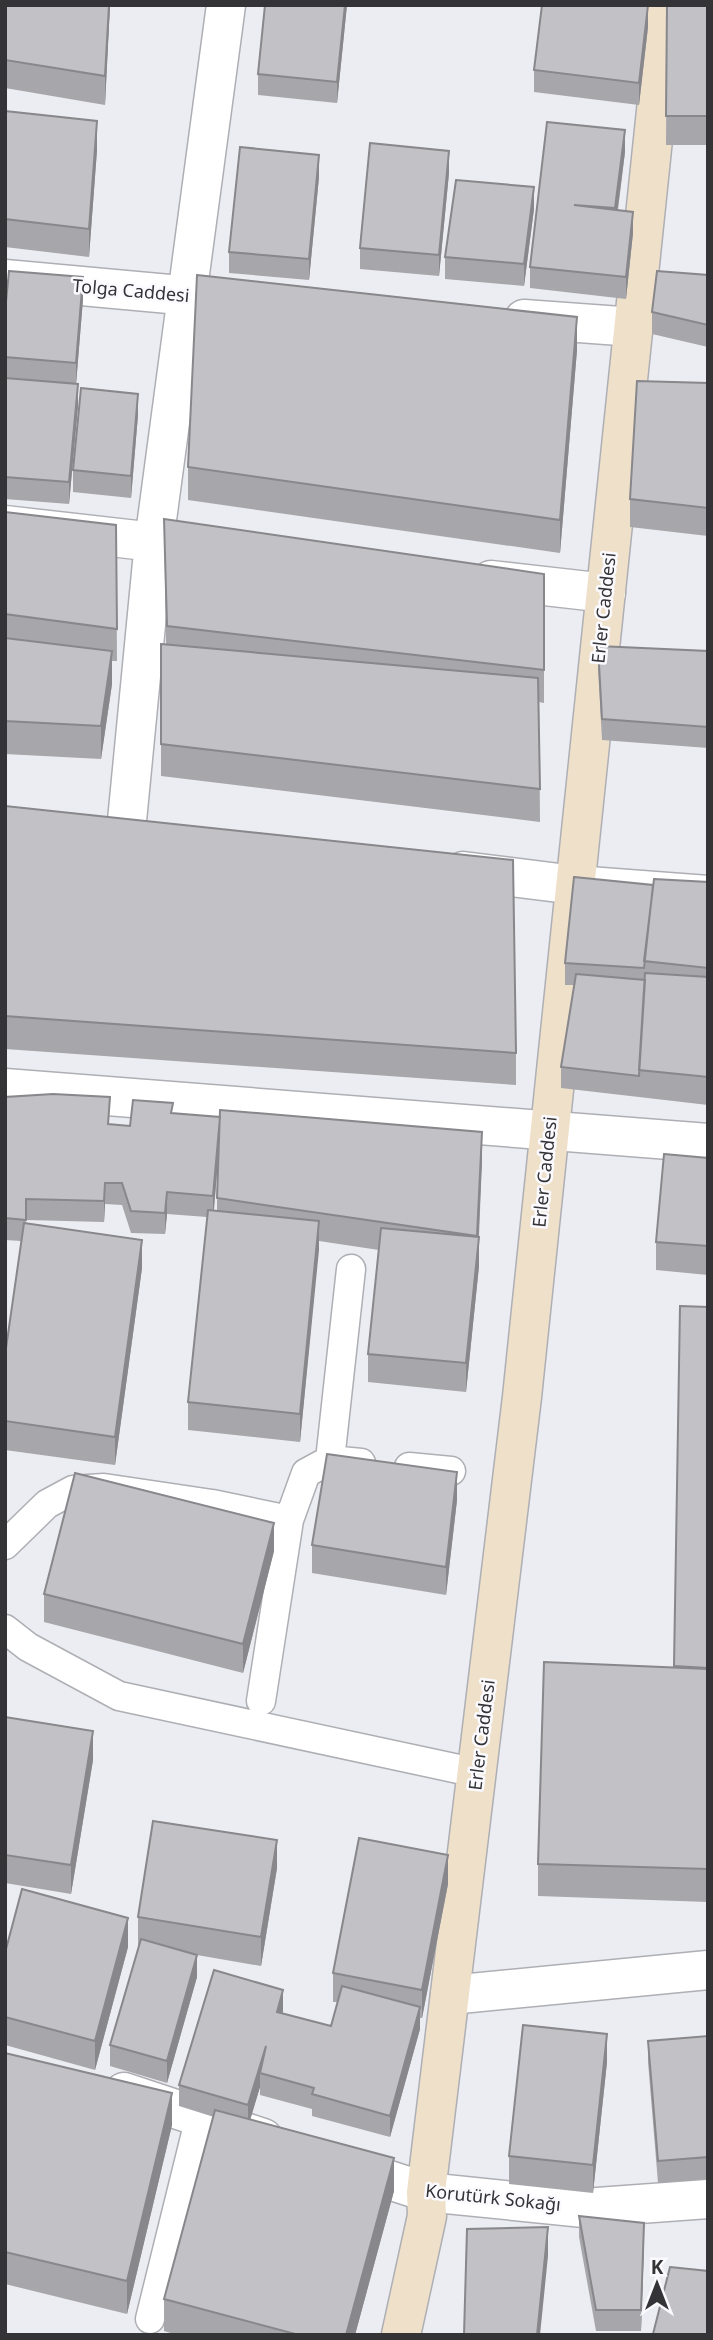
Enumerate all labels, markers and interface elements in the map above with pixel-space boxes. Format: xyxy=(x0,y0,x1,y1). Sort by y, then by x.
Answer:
street label: Tolga Caddesi xyxy=(72,273,190,307)
street label: Erler Caddesi xyxy=(585,551,621,665)
street label: Erler Caddesi xyxy=(526,1115,562,1229)
street label: Erler Caddesi xyxy=(462,1678,500,1792)
street label: Korutürk Sokağı xyxy=(424,2178,562,2216)
north arrow xyxy=(622,2249,692,2319)
text: K xyxy=(651,2254,664,2280)

